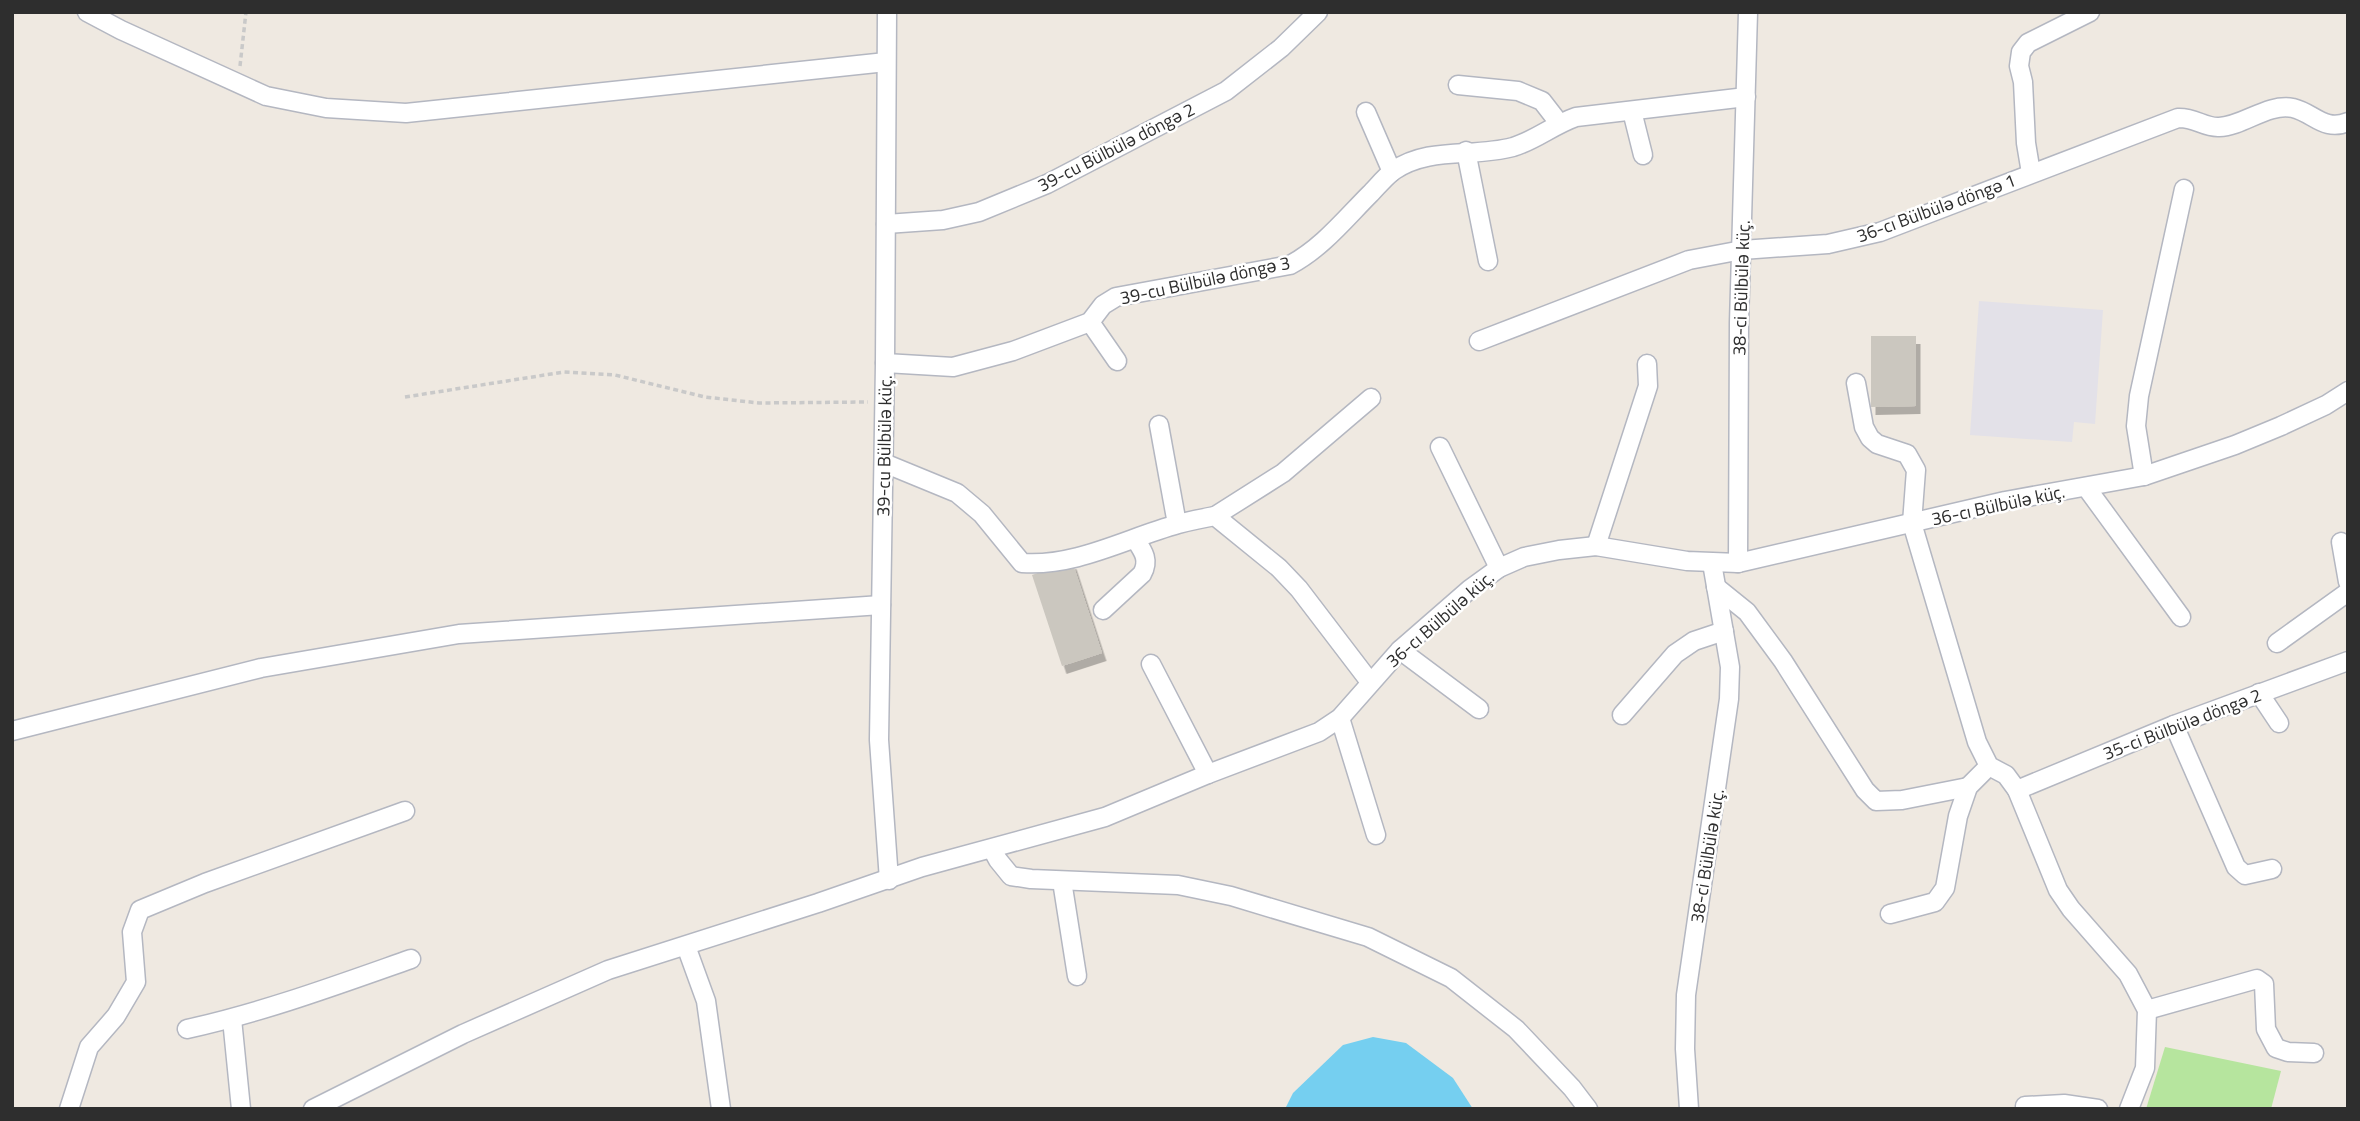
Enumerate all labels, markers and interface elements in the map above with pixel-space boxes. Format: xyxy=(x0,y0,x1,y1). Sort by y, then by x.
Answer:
street label: 39-cu Bülbülə döngə 2 xyxy=(1033,96,1199,198)
street label: 36-cı Bülbülə döngə 1 xyxy=(1853,167,2019,249)
street label: 38-ci Bülbülə küç. xyxy=(1725,220,1757,356)
street label: 39-cu Bülbülə döngə 3 xyxy=(1117,249,1293,311)
street label: 39-cu Bülbülə küç. xyxy=(869,375,899,517)
street label: 36-cı Bülbülə küç. xyxy=(1929,478,2067,532)
street label: 36-cı Bülbülə küç. xyxy=(1380,564,1500,674)
street label: 35-ci Bülbülə döngə 2 xyxy=(2099,681,2265,767)
street label: 38-ci Bülbülə küç. xyxy=(1683,787,1731,925)

